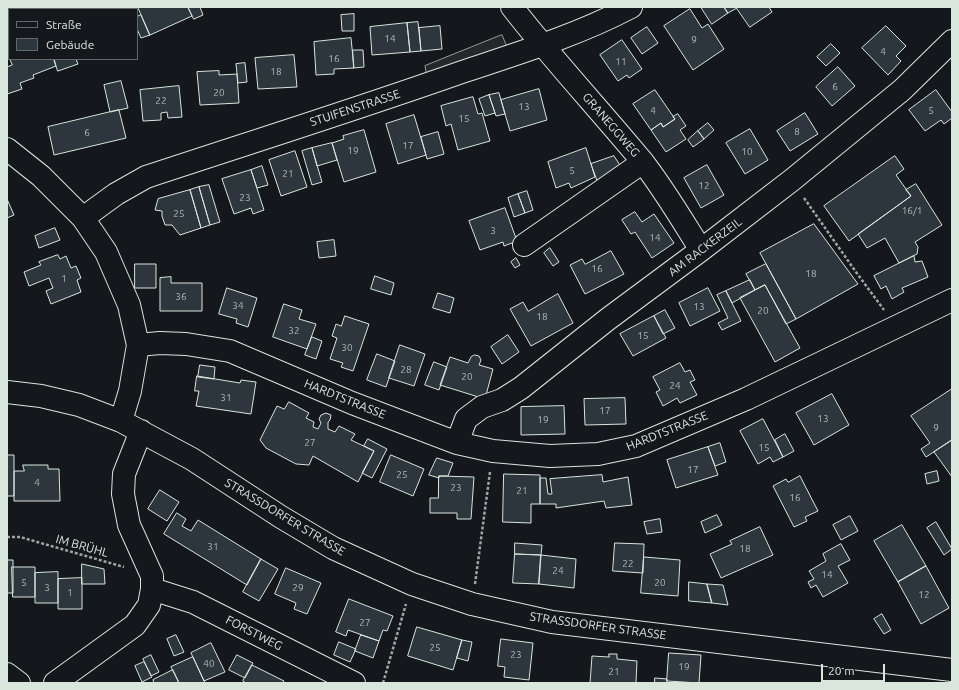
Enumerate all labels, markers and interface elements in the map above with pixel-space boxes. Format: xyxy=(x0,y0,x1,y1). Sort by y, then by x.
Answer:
legend xyxy=(8,8,138,60)
text: Straße xyxy=(46,18,82,31)
house number: 14 xyxy=(384,33,396,45)
house number: 9 xyxy=(691,34,697,46)
text: Gebäude xyxy=(46,38,94,51)
house number: 4 xyxy=(880,46,886,58)
house number: 16 xyxy=(328,53,340,65)
house number: 11 xyxy=(615,56,627,68)
house number: 18 xyxy=(270,66,282,78)
house number: 6 xyxy=(832,81,838,93)
house number: 20 xyxy=(213,87,225,99)
street label: STUIFENSTRASSE xyxy=(308,87,402,129)
street label: GRANEGGWEG xyxy=(579,90,643,160)
house number: 22 xyxy=(155,95,167,107)
house number: 13 xyxy=(518,101,530,113)
house number: 4 xyxy=(650,105,656,117)
house number: 5 xyxy=(928,105,934,117)
house number: 15 xyxy=(458,113,470,125)
house number: 8 xyxy=(794,126,800,138)
house number: 6 xyxy=(84,127,90,139)
house number: 17 xyxy=(402,140,414,152)
house number: 19 xyxy=(347,145,359,157)
house number: 10 xyxy=(741,146,753,158)
house number: 5 xyxy=(569,165,575,177)
house number: 21 xyxy=(282,168,294,180)
house number: 12 xyxy=(698,180,710,192)
house number: 23 xyxy=(239,192,251,204)
house number: 16/1 xyxy=(902,205,922,217)
house number: 25 xyxy=(173,208,185,220)
street label: AM RACKERZEIL xyxy=(665,215,745,279)
house number: 3 xyxy=(490,225,496,237)
house number: 14 xyxy=(649,232,661,244)
house number: 16 xyxy=(591,263,603,275)
house number: 18 xyxy=(805,268,817,280)
house number: 1 xyxy=(61,273,67,285)
house number: 36 xyxy=(175,291,187,303)
house number: 34 xyxy=(232,300,244,312)
house number: 13 xyxy=(693,301,705,313)
house number: 20 xyxy=(757,305,769,317)
house number: 18 xyxy=(536,311,548,323)
house number: 32 xyxy=(288,325,300,337)
house number: 15 xyxy=(637,330,649,342)
house number: 30 xyxy=(341,342,353,354)
house number: 28 xyxy=(400,364,412,376)
house number: 20 xyxy=(461,371,473,383)
street label: HARDTSTRASSE xyxy=(302,376,388,422)
house number: 24 xyxy=(669,380,681,392)
house number: 31 xyxy=(220,392,232,404)
house number: 17 xyxy=(599,405,611,417)
street label: HARDTSTRASSE xyxy=(624,408,710,454)
house number: 13 xyxy=(817,413,829,425)
house number: 19 xyxy=(537,414,549,426)
house number: 9 xyxy=(933,422,939,434)
house number: 27 xyxy=(304,437,316,449)
house number: 15 xyxy=(758,442,770,454)
house number: 17 xyxy=(687,464,699,476)
house number: 25 xyxy=(396,469,408,481)
street label: STRASSDORFER STRASSE xyxy=(222,475,348,559)
house number: 4 xyxy=(34,477,40,489)
house number: 23 xyxy=(450,482,462,494)
house number: 21 xyxy=(516,485,528,497)
house number: 16 xyxy=(789,492,801,504)
street label: IM BRÜHL xyxy=(54,532,110,560)
house number: 31 xyxy=(207,541,219,553)
house number: 18 xyxy=(739,543,751,555)
house number: 22 xyxy=(622,558,634,570)
house number: 24 xyxy=(552,565,564,577)
house number: 14 xyxy=(821,569,833,581)
house number: 5 xyxy=(21,577,27,589)
house number: 20 xyxy=(654,577,666,589)
house number: 3 xyxy=(44,582,50,594)
house number: 29 xyxy=(292,582,304,594)
house number: 1 xyxy=(67,587,73,599)
house number: 12 xyxy=(918,589,930,601)
street label: STRASSDORFER STRASSE xyxy=(529,609,667,643)
street label: FORSTWEG xyxy=(223,613,285,653)
house number: 27 xyxy=(359,617,371,629)
house number: 25 xyxy=(429,642,441,654)
house number: 23 xyxy=(510,649,522,661)
scale bar xyxy=(823,656,887,682)
house number: 40 xyxy=(203,658,215,670)
house number: 19 xyxy=(678,661,690,673)
text: 20 m xyxy=(828,664,855,677)
house number: 21 xyxy=(608,666,620,678)

